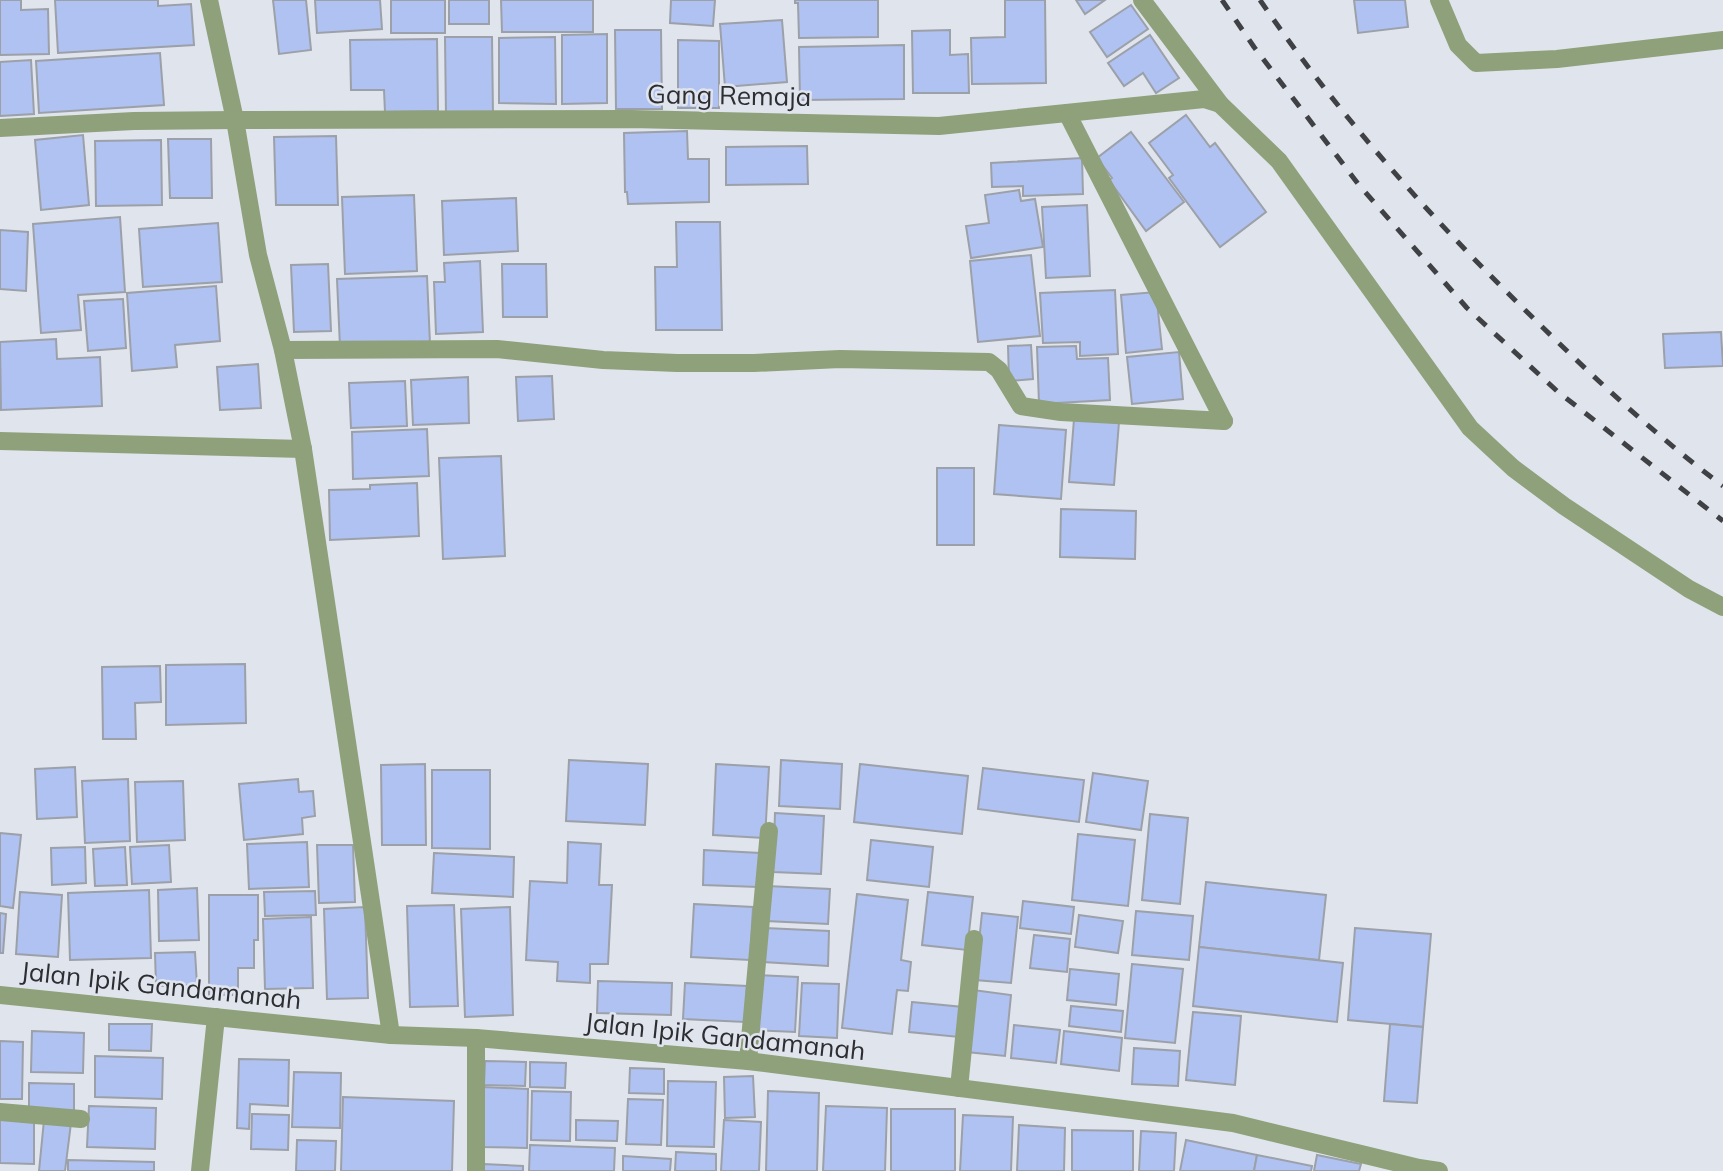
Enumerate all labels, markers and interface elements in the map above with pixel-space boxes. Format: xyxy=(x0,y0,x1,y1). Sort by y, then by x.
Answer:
street label: Gang Remaja xyxy=(647,77,811,113)
street label: Jalan Ipik Gandamanah xyxy=(19,954,303,1016)
street label: Jalan Ipik Gandamanah xyxy=(583,1005,867,1067)

